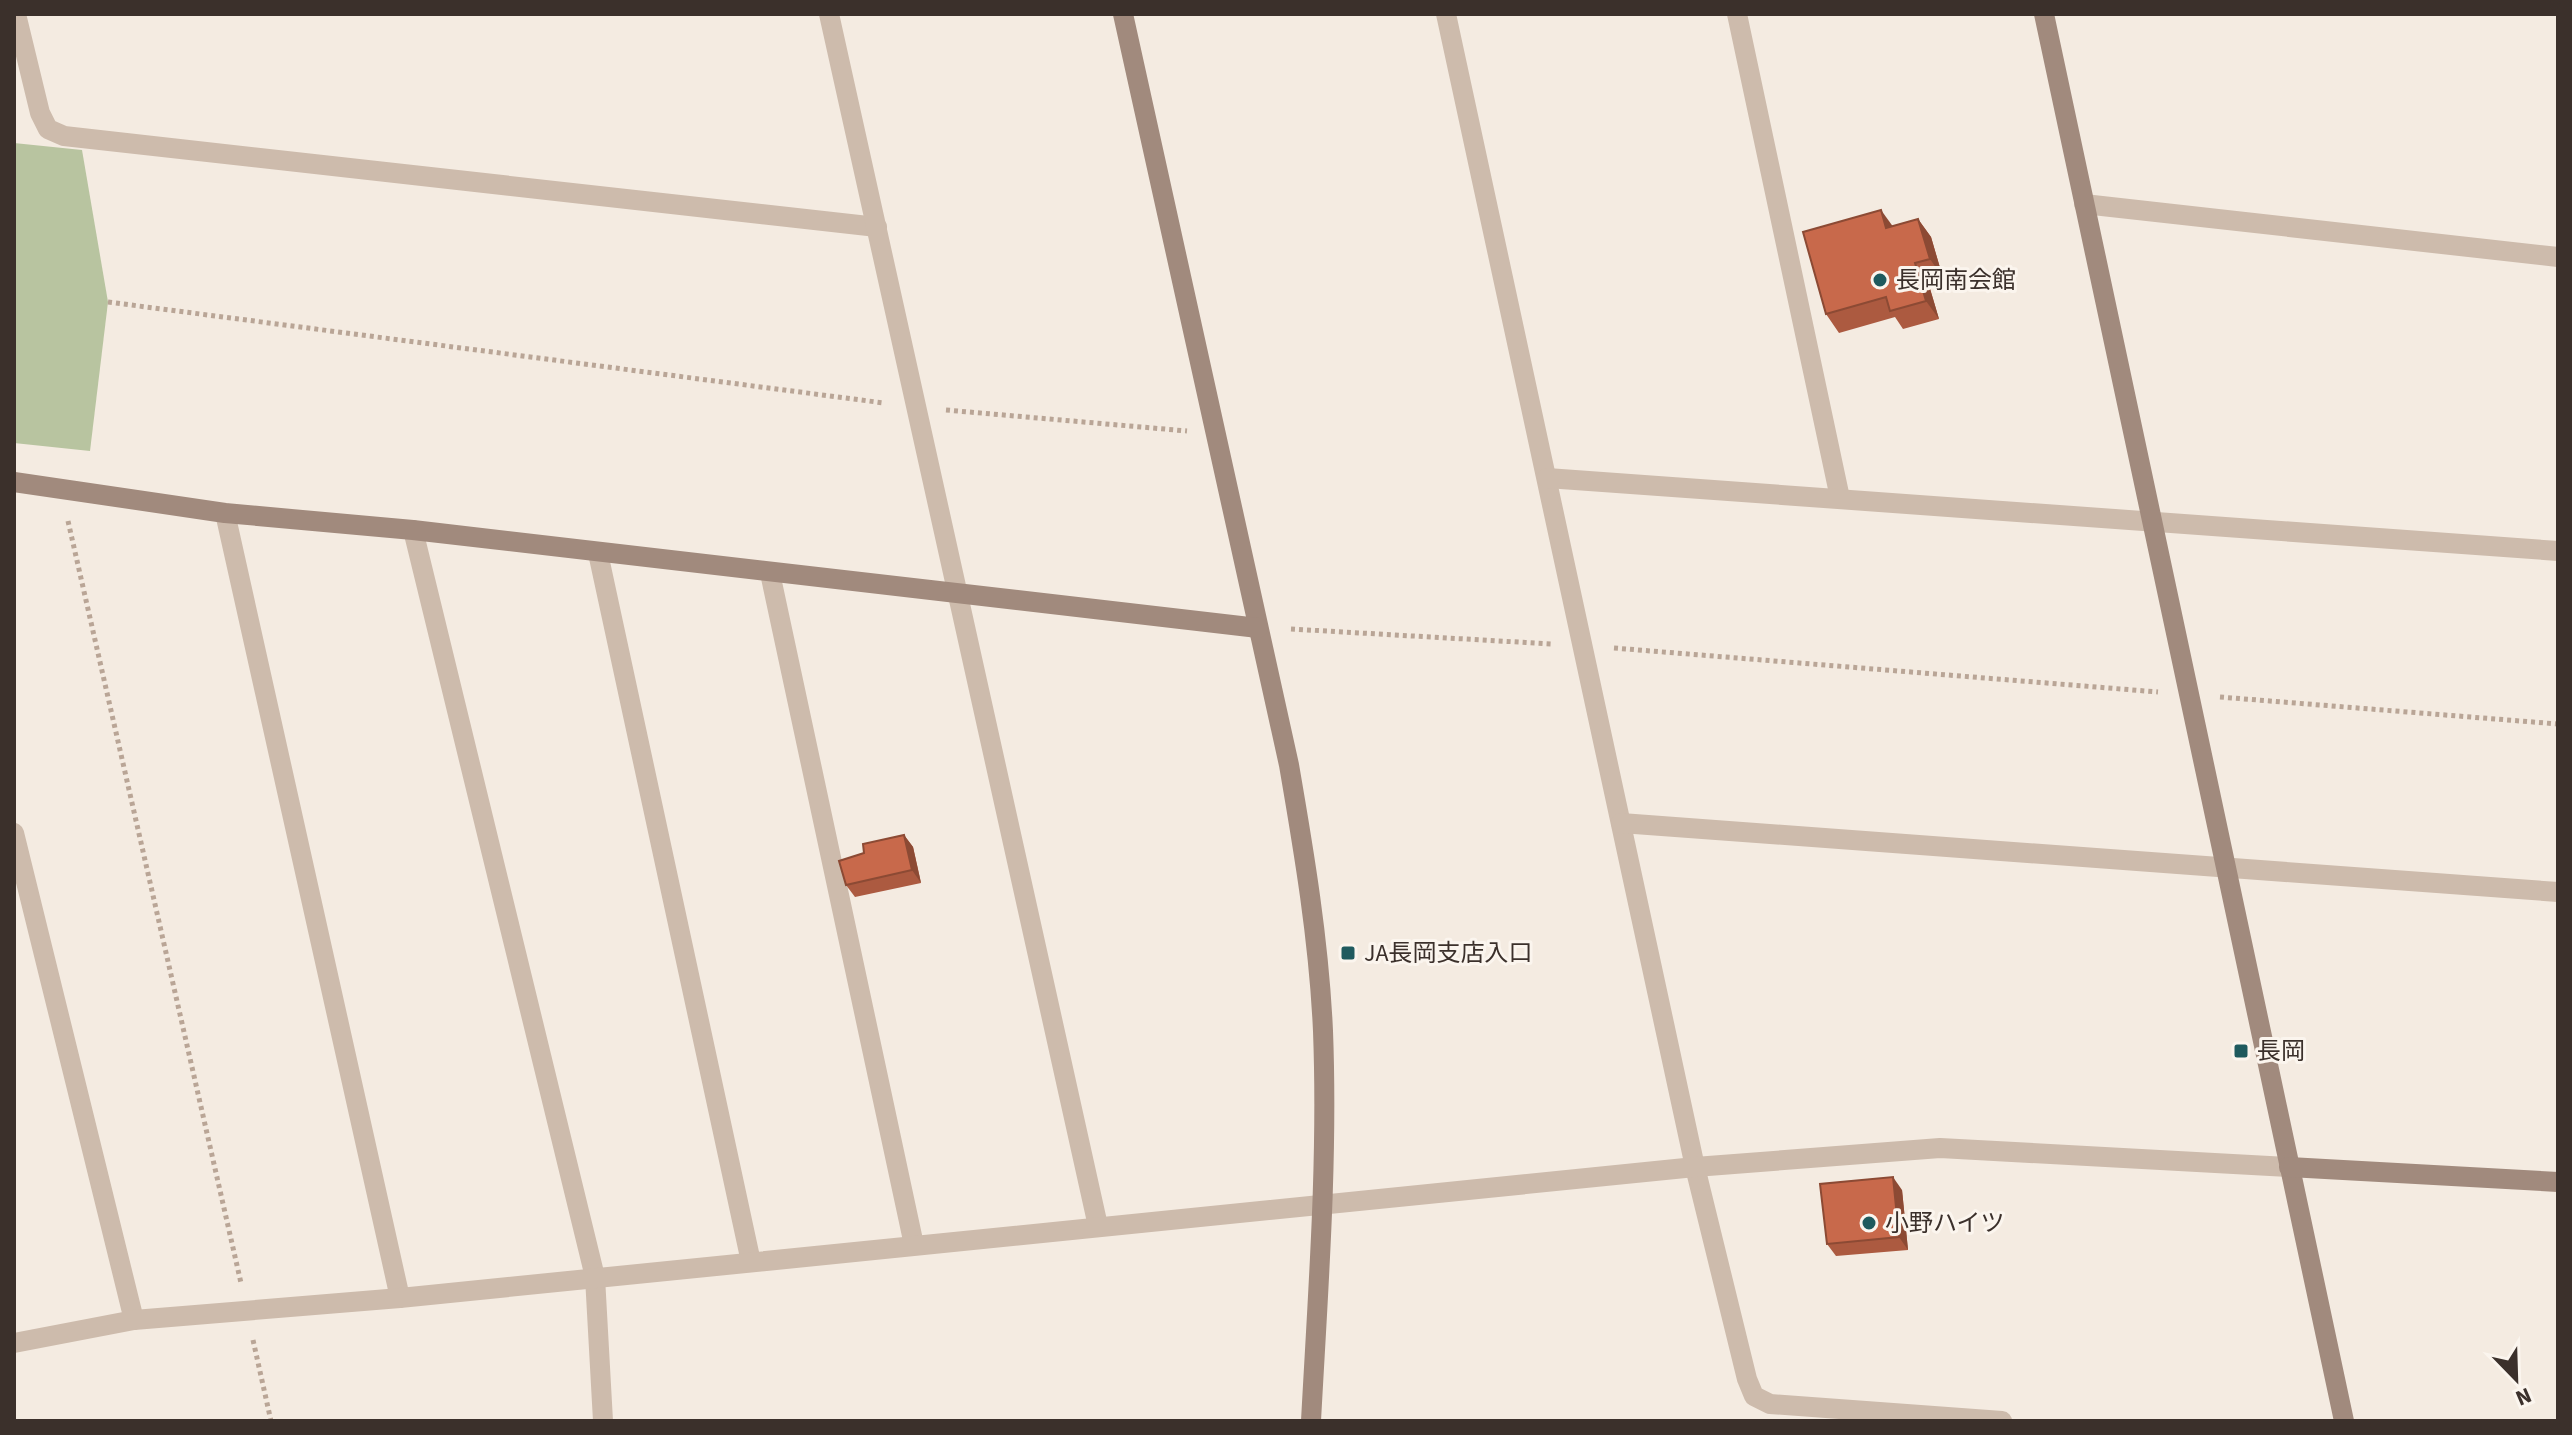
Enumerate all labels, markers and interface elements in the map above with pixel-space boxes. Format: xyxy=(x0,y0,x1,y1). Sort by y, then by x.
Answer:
place label: 長岡南会館 xyxy=(1896,263,2016,298)
marker: 長岡南会館 xyxy=(1871,271,1889,289)
place label: JA長岡支店入口 xyxy=(1364,936,1533,971)
marker: JA長岡支店入口 xyxy=(1339,944,1357,962)
place label: 長岡 xyxy=(2257,1034,2305,1069)
marker: 長岡 xyxy=(2232,1042,2250,1060)
place label: 小野ハイツ xyxy=(1885,1206,2005,1241)
marker: 小野ハイツ xyxy=(1860,1214,1878,1232)
north arrow xyxy=(2476,1339,2556,1419)
text: N xyxy=(2510,1379,2536,1414)

